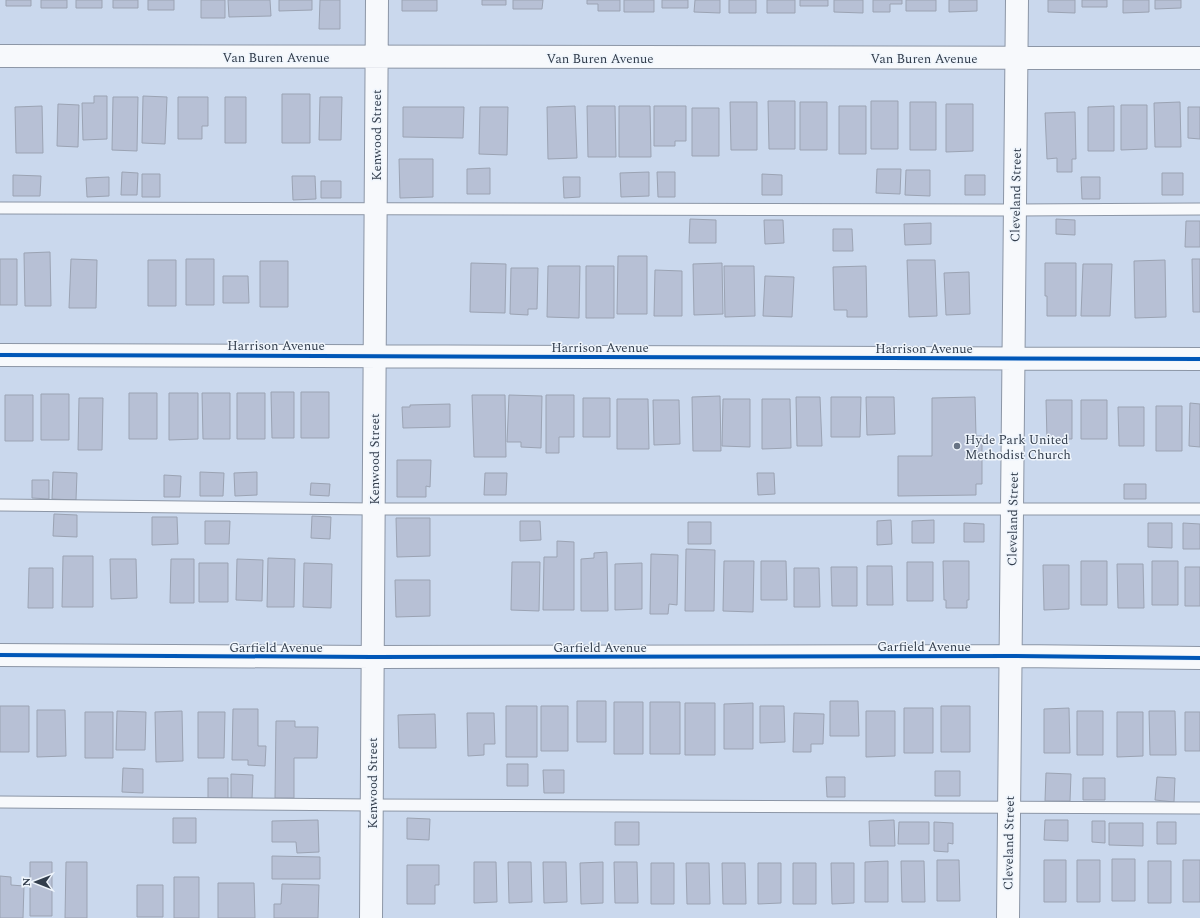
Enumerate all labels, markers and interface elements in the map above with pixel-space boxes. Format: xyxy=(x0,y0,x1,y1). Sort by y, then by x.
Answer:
street label: Van Buren Avenue xyxy=(222,48,330,68)
street label: Van Buren Avenue xyxy=(546,49,654,69)
street label: Van Buren Avenue xyxy=(870,49,978,69)
street label: Kenwood Street xyxy=(367,89,387,181)
street label: Cleveland Street xyxy=(1005,147,1027,242)
street label: Harrison Avenue xyxy=(227,336,325,356)
street label: Harrison Avenue xyxy=(551,338,649,358)
street label: Harrison Avenue xyxy=(875,339,973,359)
street label: Kenwood Street xyxy=(365,413,385,505)
place label: Hyde Park United Methodist Church xyxy=(965,430,1071,465)
marker: Hyde Park United Methodist Church xyxy=(952,441,962,451)
street label: Cleveland Street xyxy=(1002,471,1024,566)
street label: Garfield Avenue xyxy=(877,637,971,657)
street label: Garfield Avenue xyxy=(229,638,323,658)
street label: Garfield Avenue xyxy=(553,638,647,658)
street label: Kenwood Street xyxy=(363,737,383,829)
street label: Cleveland Street xyxy=(998,795,1020,890)
north arrow xyxy=(16,862,56,902)
text: N xyxy=(18,877,35,886)

